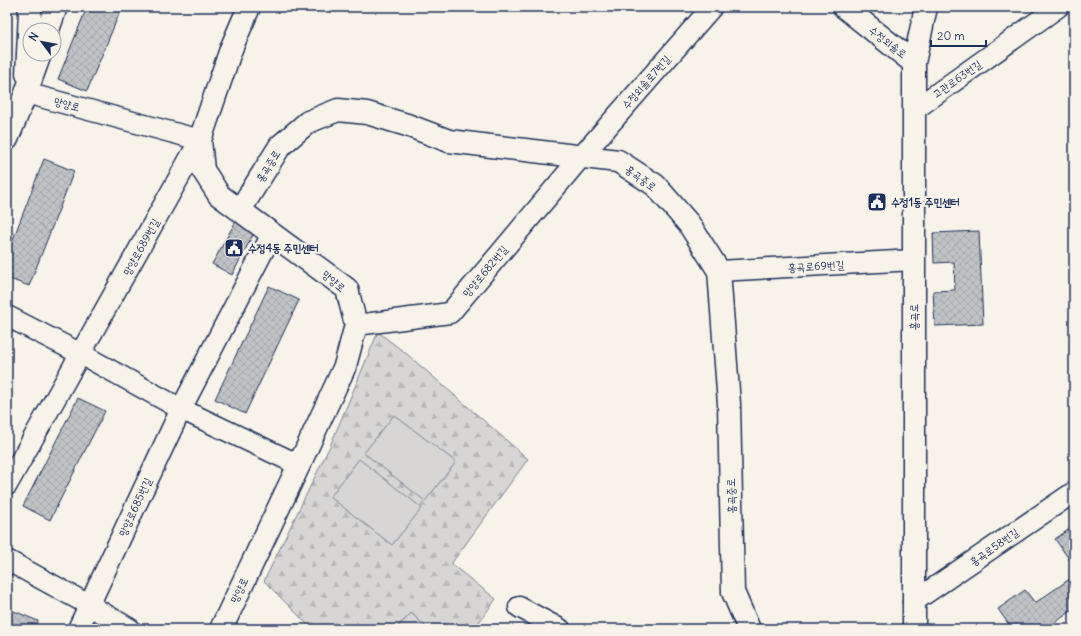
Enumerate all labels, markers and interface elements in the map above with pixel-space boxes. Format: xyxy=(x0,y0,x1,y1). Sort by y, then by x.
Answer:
north arrow xyxy=(22,22,62,62)
scale bar xyxy=(931,22,986,48)
street label: 수정외솔로 xyxy=(866,23,910,61)
text: 20 m xyxy=(937,28,965,43)
text: N xyxy=(26,30,41,44)
street label: 수정외솔로7번길 xyxy=(619,52,673,112)
street label: 고관로63번길 xyxy=(930,57,984,101)
street label: 망양로 xyxy=(52,94,82,114)
street label: 홍곡중로 xyxy=(253,147,283,185)
street label: 홍곡중로 xyxy=(623,162,660,194)
public building icon: 수정1동 주민센터 xyxy=(866,191,888,213)
place label: 수정1동 주민센터 xyxy=(891,195,960,209)
street label: 망양로689번길 xyxy=(120,216,163,278)
public building icon: 수정4동 주민센터 xyxy=(223,237,245,259)
place label: 수정4동 주민센터 xyxy=(248,241,319,255)
street label: 망양로682번길 xyxy=(459,242,511,300)
street label: 홍곡로69번길 xyxy=(787,258,845,274)
street label: 망양로 xyxy=(319,267,349,295)
street label: 홍곡로 xyxy=(907,304,921,330)
street label: 망양로685번길 xyxy=(115,475,155,539)
street label: 홍곡중로 xyxy=(724,478,738,514)
street label: 홍곡로58번길 xyxy=(967,525,1021,569)
street label: 망양로 xyxy=(227,575,251,605)

